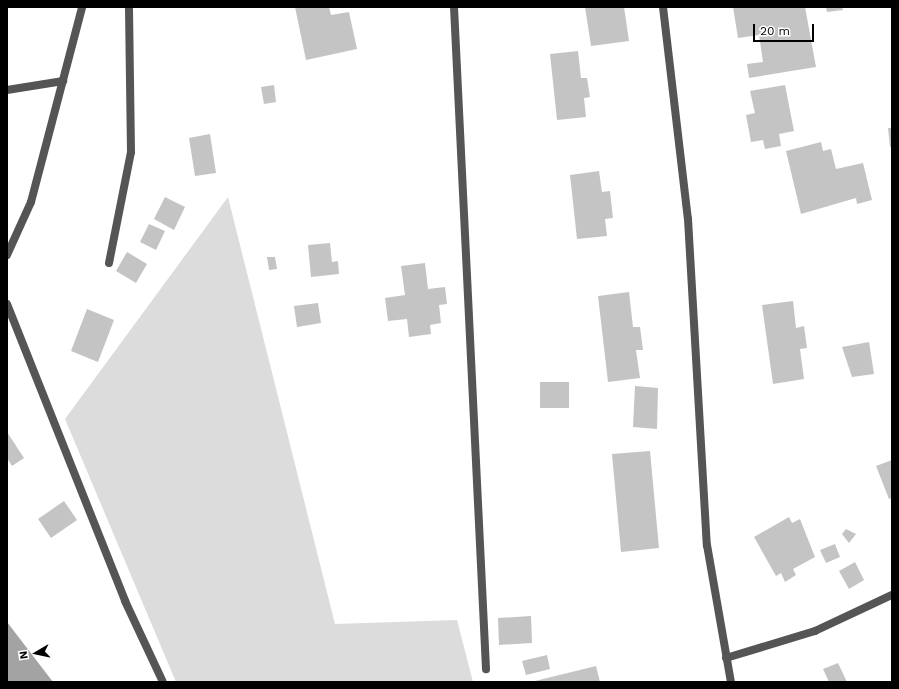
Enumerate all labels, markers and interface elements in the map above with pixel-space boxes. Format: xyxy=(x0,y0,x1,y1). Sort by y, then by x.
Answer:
scale bar xyxy=(755,16,816,42)
text: 20 m xyxy=(760,24,790,38)
north arrow xyxy=(16,633,56,673)
text: N xyxy=(17,650,31,660)

